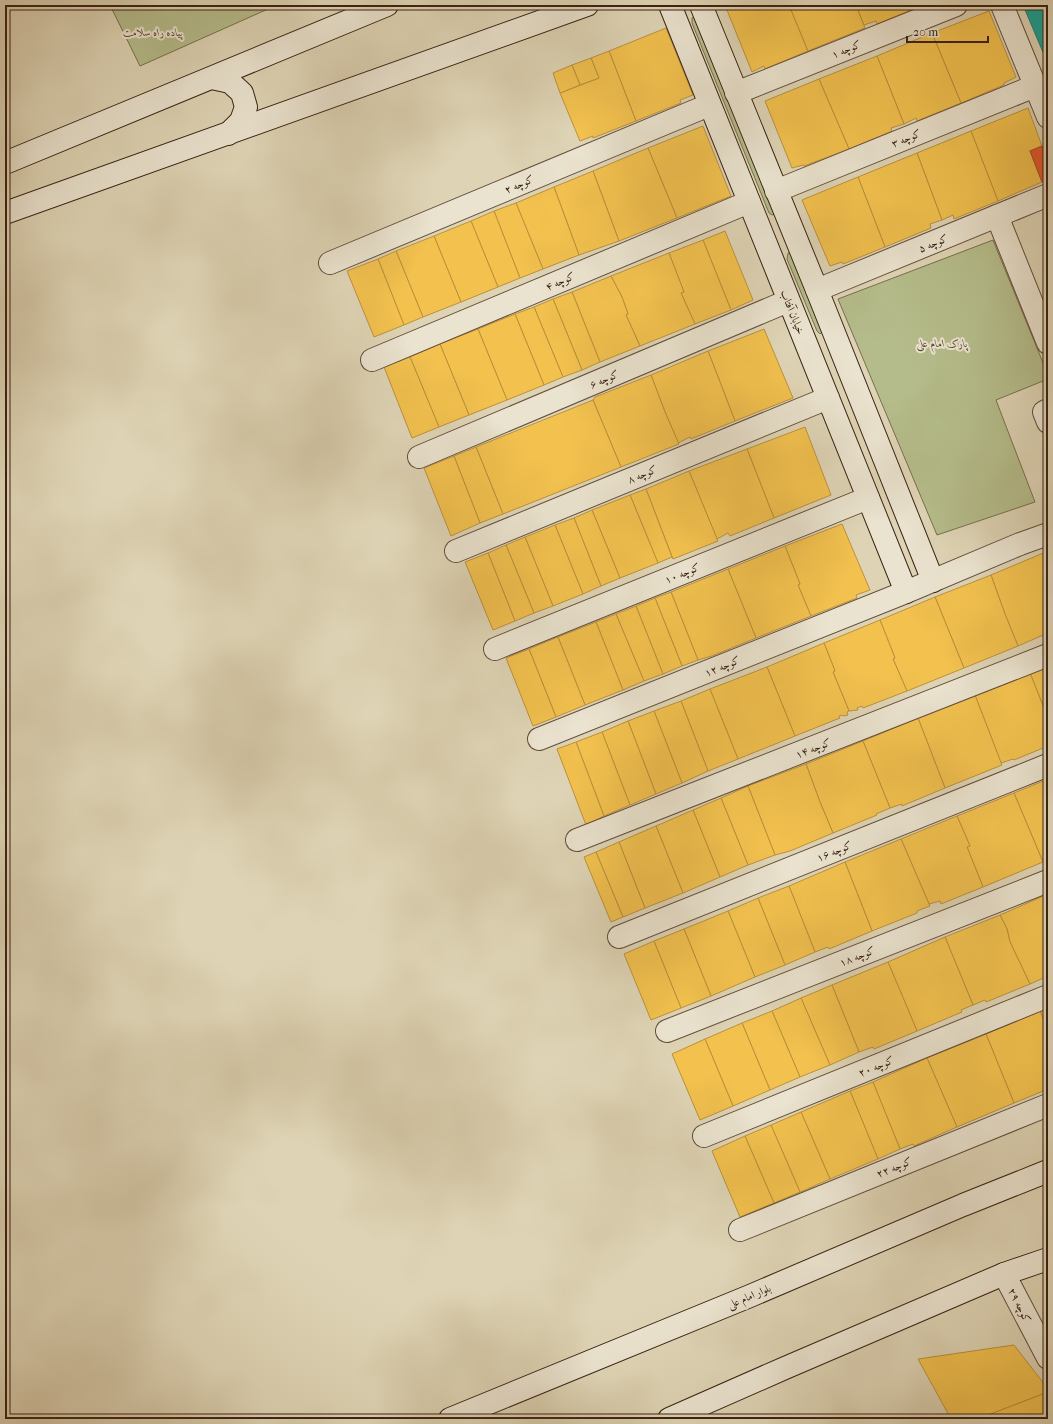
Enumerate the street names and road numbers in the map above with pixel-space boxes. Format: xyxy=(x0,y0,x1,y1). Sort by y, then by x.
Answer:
street label: کوچه ۱ xyxy=(830,38,863,62)
street label: کوچه ۳ xyxy=(890,127,923,151)
street label: کوچه ۲ xyxy=(503,172,536,197)
street label: کوچه ۵ xyxy=(917,232,950,256)
street label: کوچه ۴ xyxy=(544,269,577,294)
street label: خیابان آفتاب xyxy=(778,288,808,336)
street label: کوچه ۶ xyxy=(588,367,621,392)
street label: کوچه ۸ xyxy=(626,463,659,487)
street label: کوچه ۱۰ xyxy=(663,560,702,587)
street label: کوچه ۱۲ xyxy=(703,653,742,680)
street label: کوچه ۱۴ xyxy=(794,736,833,762)
street label: کوچه ۱۶ xyxy=(815,838,854,865)
street label: کوچه ۱۸ xyxy=(838,944,877,970)
street label: کوچه ۲۰ xyxy=(857,1053,896,1080)
street label: کوچه ۲۲ xyxy=(875,1154,914,1181)
street label: بلوار امام علی xyxy=(726,1282,774,1314)
street label: کوچه ۲۹ xyxy=(1004,1286,1034,1325)

